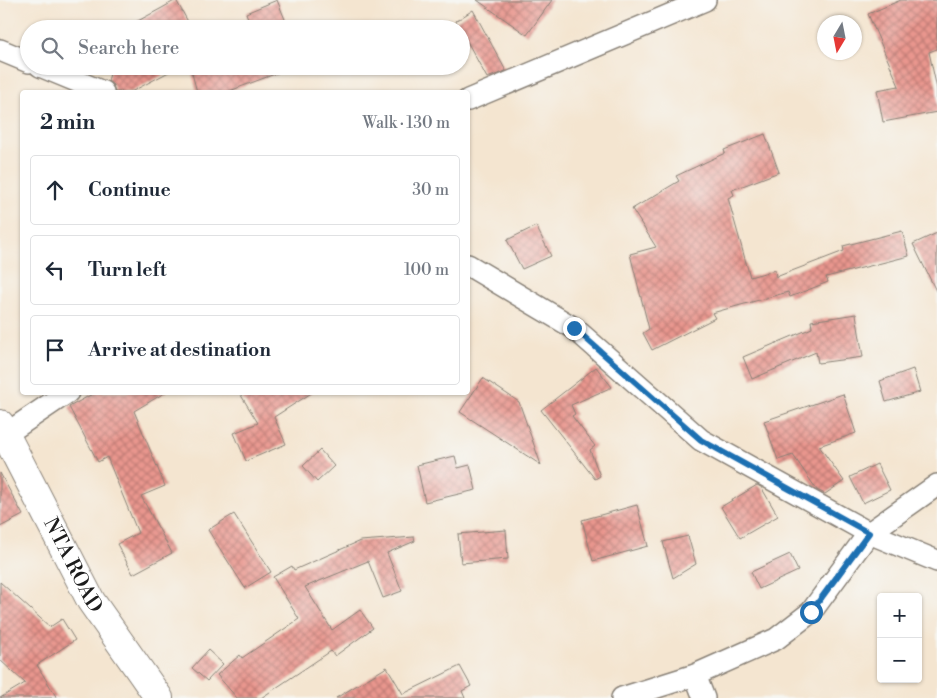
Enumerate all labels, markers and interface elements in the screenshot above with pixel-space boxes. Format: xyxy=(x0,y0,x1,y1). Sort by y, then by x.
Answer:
north arrow xyxy=(817,15,862,60)
search box xyxy=(20,20,470,75)
icon: search xyxy=(38,34,66,62)
text: Search here xyxy=(78,36,179,60)
text: 2 min xyxy=(40,110,95,136)
text: Walk · 130 m xyxy=(362,113,450,133)
icon: ahead xyxy=(41,176,69,204)
text: Continue xyxy=(88,178,171,202)
text: 30 m xyxy=(412,180,449,200)
icon: left xyxy=(41,256,69,284)
text: Turn left xyxy=(88,258,167,282)
text: 100 m xyxy=(404,260,449,280)
route end xyxy=(563,317,586,340)
icon: arrive xyxy=(41,336,69,364)
text: Arrive at destination xyxy=(88,338,271,362)
street label: NTA ROAD xyxy=(38,513,108,618)
map controls xyxy=(877,593,922,683)
button: + xyxy=(877,593,922,638)
route start xyxy=(800,601,823,624)
button: − xyxy=(877,638,922,683)

